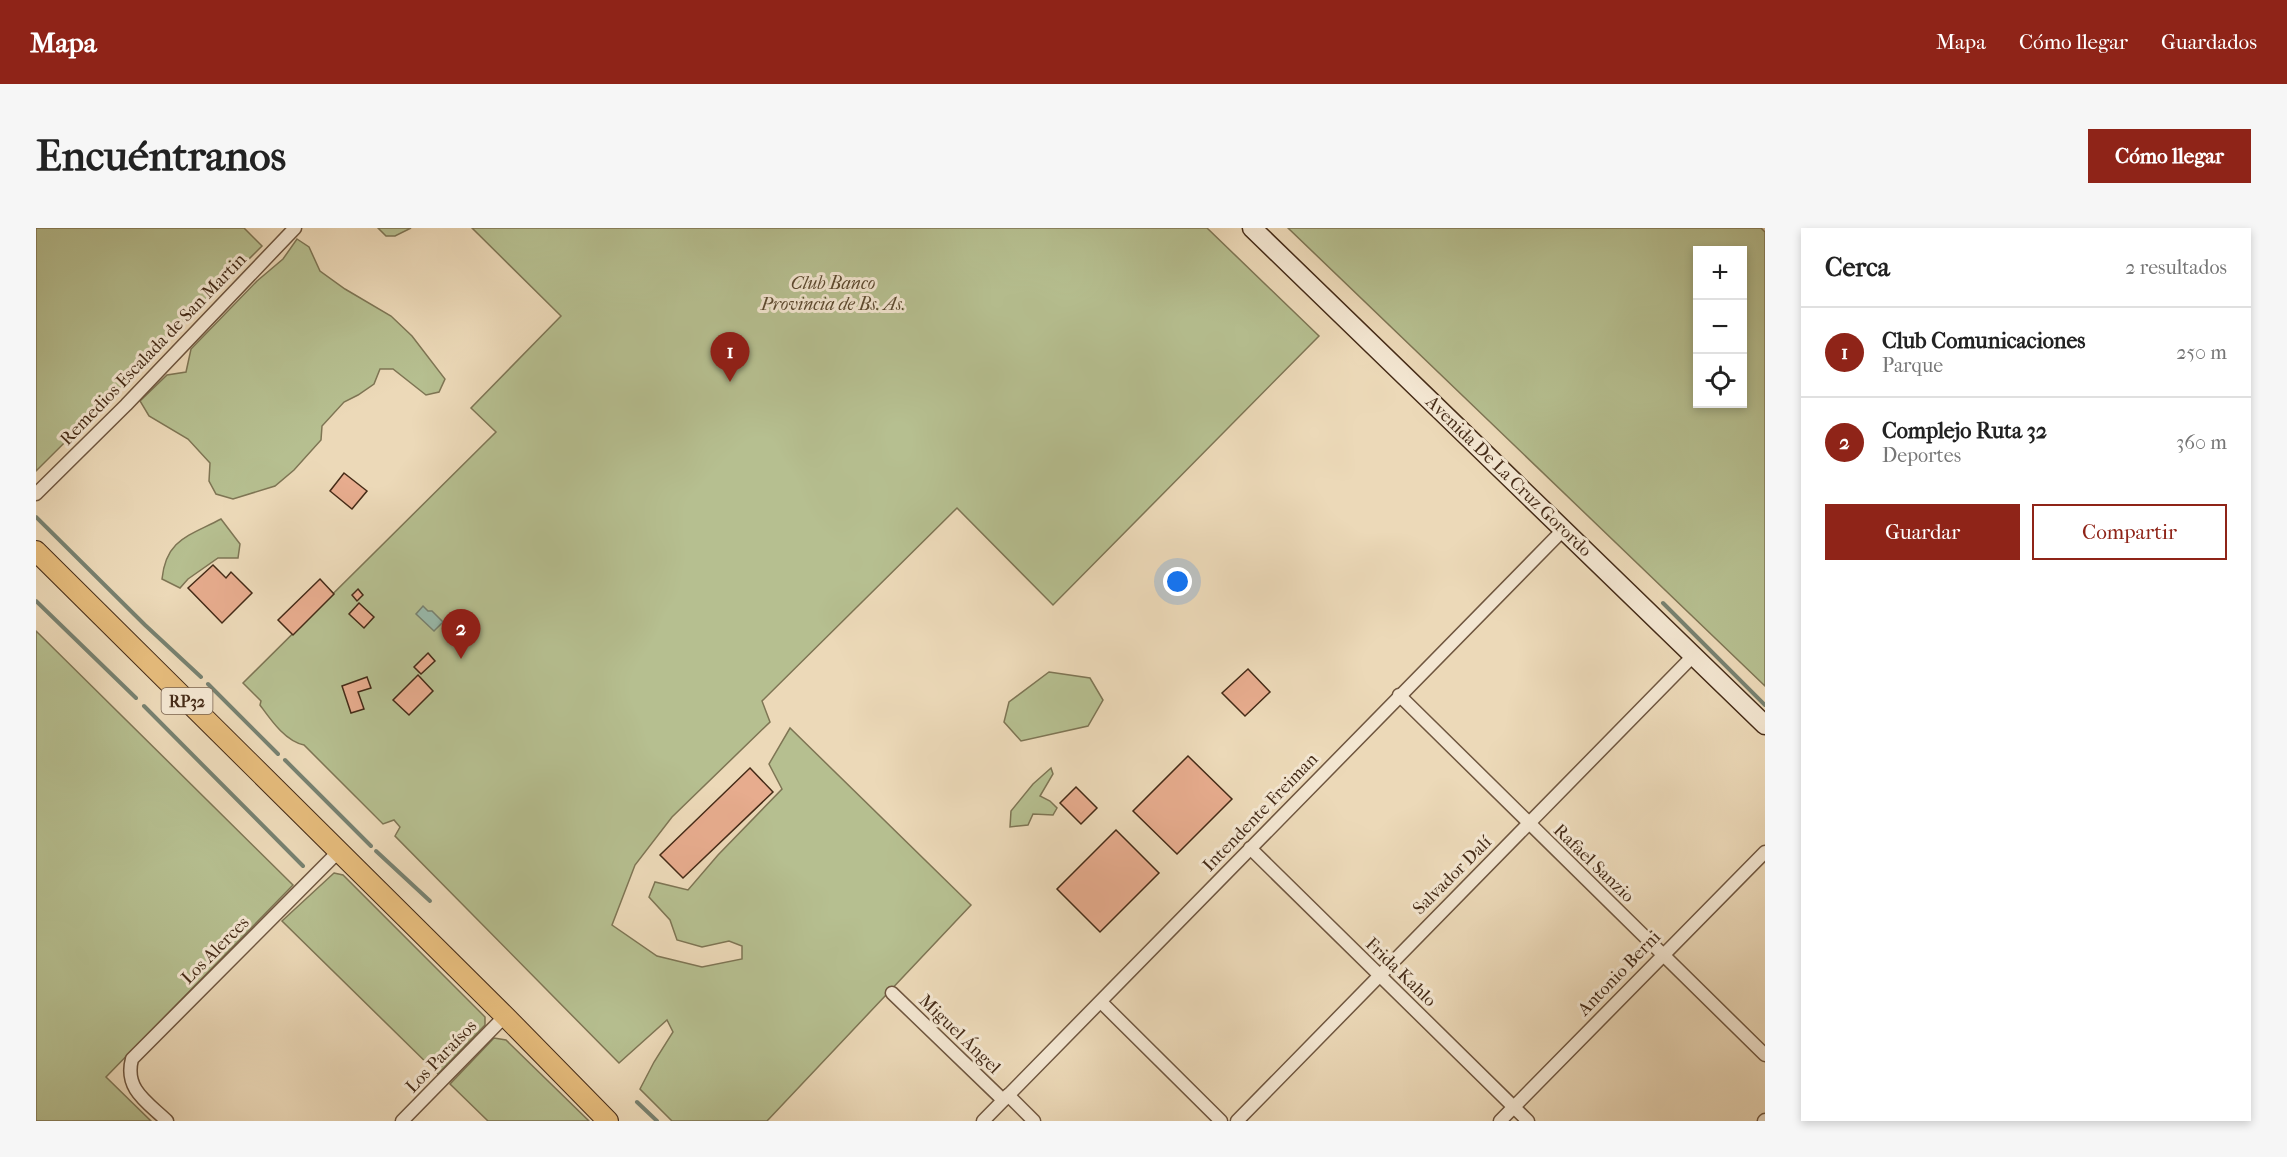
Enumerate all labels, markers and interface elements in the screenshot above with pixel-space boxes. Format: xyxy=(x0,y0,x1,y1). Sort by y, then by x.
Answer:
text: Mapa xyxy=(30,26,97,59)
text: Mapa xyxy=(1936,30,1986,54)
text: Cómo llegar xyxy=(2019,30,2128,54)
text: Guardados xyxy=(2161,30,2257,54)
button: Cómo llegar xyxy=(2088,129,2251,183)
text: Encuéntranos xyxy=(36,132,286,181)
map controls xyxy=(1693,246,1747,408)
button: + xyxy=(1693,246,1747,300)
street label: Remedios Escalada de San Martin xyxy=(56,249,251,450)
text: Cerca xyxy=(1825,252,1890,283)
text: 2 resultados xyxy=(2125,256,2227,279)
park label: Club Banco Provincia de Bs. As. xyxy=(760,273,905,315)
button: − xyxy=(1693,300,1747,354)
text: Club Comunicaciones xyxy=(1882,328,2085,354)
pin: 1 xyxy=(710,332,750,382)
text: 1 xyxy=(1841,341,1848,364)
text: 250 m xyxy=(2176,341,2227,364)
button: locate xyxy=(1693,354,1747,408)
text: Parque xyxy=(1882,354,1943,377)
street label: Avenida De La Cruz Gorordo xyxy=(1421,391,1596,561)
text: Complejo Ruta 32 xyxy=(1882,418,2047,444)
text: 2 xyxy=(1839,431,1850,454)
text: 360 m xyxy=(2176,431,2227,454)
text: Deportes xyxy=(1882,444,1961,467)
button: Guardar xyxy=(1825,504,2020,560)
button: Compartir xyxy=(2032,504,2227,560)
your location xyxy=(1163,567,1192,596)
pin: 2 xyxy=(442,610,480,659)
road number: RP32 xyxy=(162,688,212,714)
street label: Intendente Freiman xyxy=(1198,748,1323,876)
street label: Rafael Sanzio xyxy=(1549,820,1638,907)
street label: Salvador Dalí xyxy=(1409,831,1496,919)
street label: Los Alerces xyxy=(177,912,254,989)
street label: Antonio Berni xyxy=(1573,926,1666,1021)
street label: Frida Kahlo xyxy=(1361,933,1440,1011)
street label: Miguel Ángel xyxy=(915,990,1005,1078)
street label: Los Paraísos xyxy=(401,1015,482,1097)

